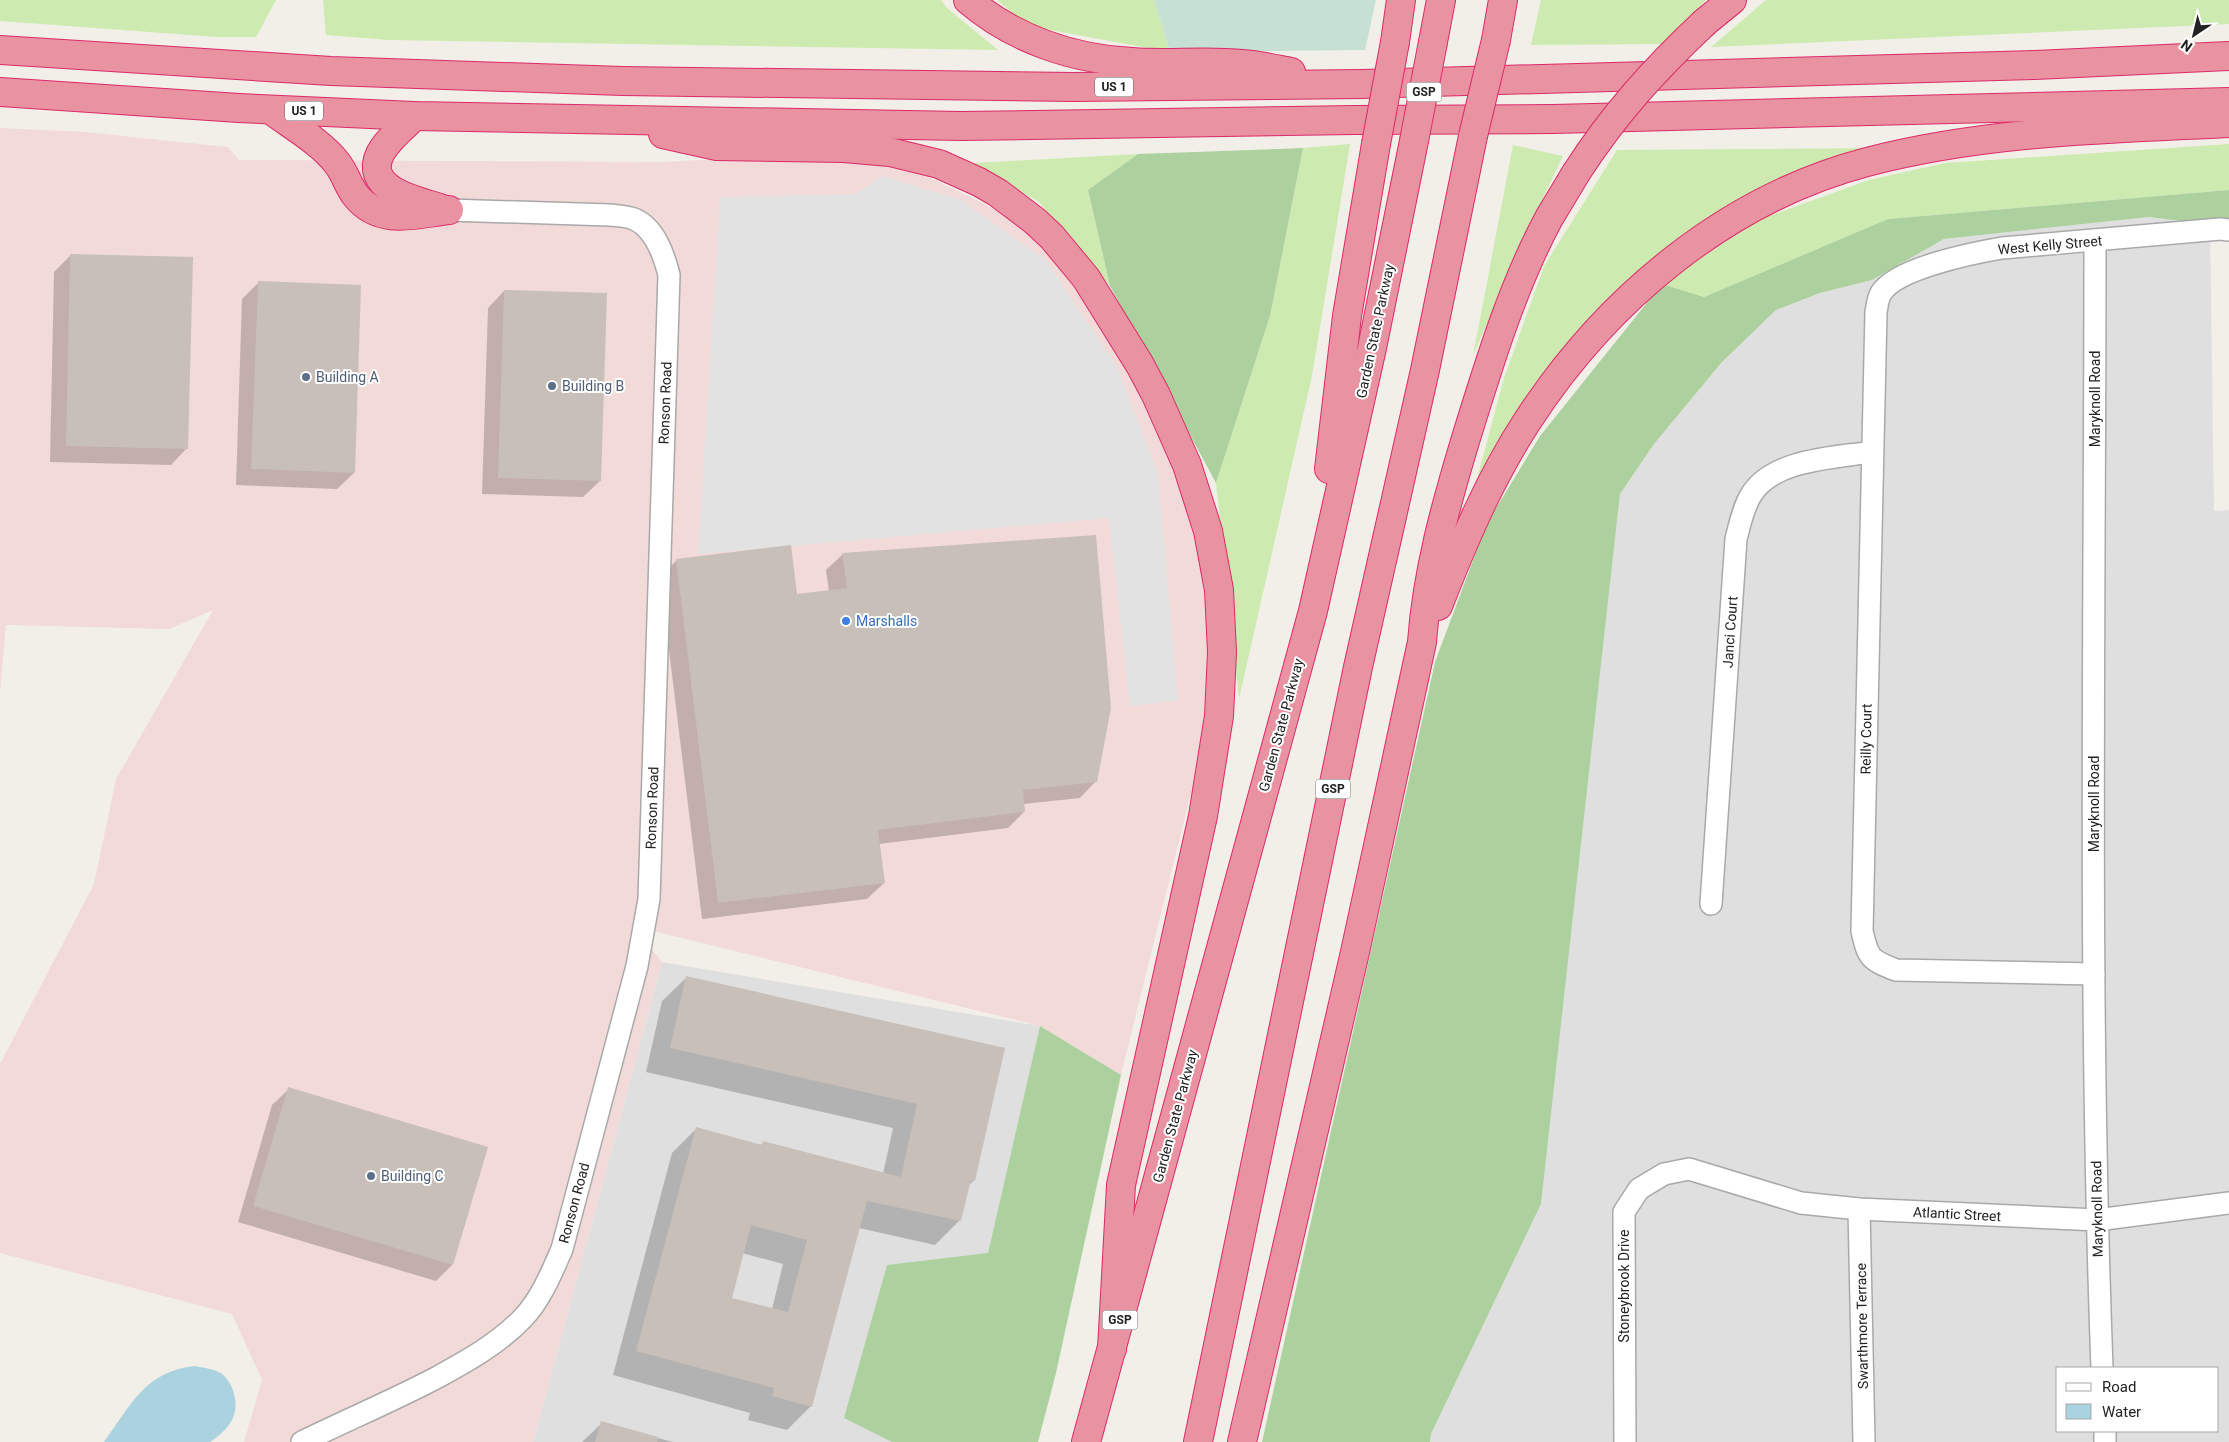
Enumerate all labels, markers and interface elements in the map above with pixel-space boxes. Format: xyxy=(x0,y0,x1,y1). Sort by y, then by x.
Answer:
north arrow xyxy=(2169,10,2219,60)
text: N xyxy=(2178,36,2195,55)
road number: US 1 xyxy=(1095,77,1133,96)
road number: GSP xyxy=(1406,82,1442,101)
road number: US 1 xyxy=(285,102,323,120)
street label: West Kelly Street xyxy=(1997,232,2103,258)
street label: Garden State Parkway xyxy=(1353,262,1397,400)
street label: Maryknoll Road xyxy=(2087,351,2103,447)
street label: Ronson Road xyxy=(656,361,674,445)
place label: Building A xyxy=(316,369,379,385)
marker: Building A xyxy=(300,371,312,383)
place label: Building B xyxy=(562,378,624,394)
marker: Building B xyxy=(546,380,558,392)
street label: Janci Court xyxy=(1720,595,1741,668)
place label: Marshalls xyxy=(856,613,917,629)
marker: Marshalls xyxy=(840,615,852,627)
street label: Garden State Parkway xyxy=(1256,656,1307,793)
street label: Reilly Court xyxy=(1857,703,1875,775)
street label: Maryknoll Road xyxy=(2086,756,2102,852)
street label: Ronson Road xyxy=(643,766,661,850)
road number: GSP xyxy=(1316,780,1350,799)
street label: Garden State Parkway xyxy=(1150,1047,1201,1184)
street label: Ronson Road xyxy=(556,1161,592,1245)
street label: Maryknoll Road xyxy=(2088,1161,2106,1257)
place label: Building C xyxy=(381,1168,444,1184)
marker: Building C xyxy=(365,1170,377,1182)
street label: Atlantic Street xyxy=(1913,1204,2002,1224)
street label: Stoneybrook Drive xyxy=(1616,1230,1632,1342)
street label: Swarthmore Terrace xyxy=(1853,1263,1871,1389)
road number: GSP xyxy=(1102,1310,1138,1330)
legend xyxy=(2056,1367,2219,1432)
text: Road xyxy=(2102,1378,2136,1396)
text: Water xyxy=(2102,1403,2141,1421)

